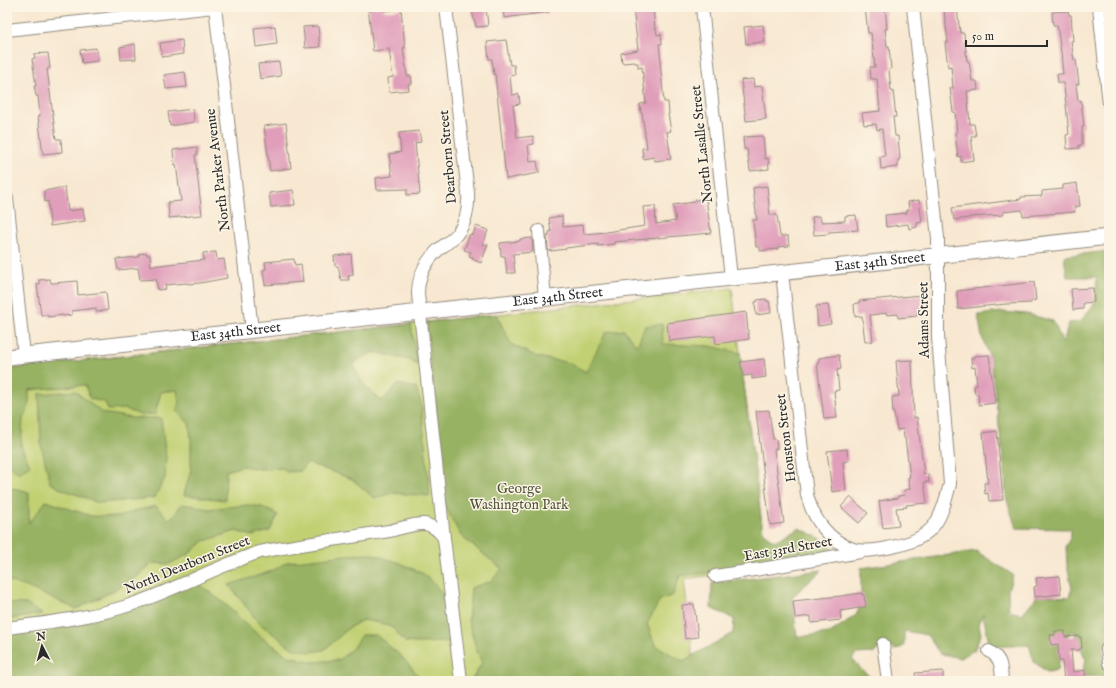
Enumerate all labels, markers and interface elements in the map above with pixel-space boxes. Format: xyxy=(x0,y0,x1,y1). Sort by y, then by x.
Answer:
scale bar xyxy=(966,22,1047,48)
text: 50 m xyxy=(972,29,994,44)
street label: North Lasalle Street xyxy=(687,84,717,204)
street label: North Parker Avenue xyxy=(201,107,234,232)
street label: Dearborn Street xyxy=(435,109,461,205)
street label: East 34th Street xyxy=(834,248,926,276)
street label: Adams Street xyxy=(914,281,934,359)
street label: East 34th Street xyxy=(512,283,604,311)
street label: East 34th Street xyxy=(190,318,282,346)
street label: Houston Street xyxy=(772,393,800,483)
park label: George Washington Park xyxy=(469,480,569,514)
street label: North Dearborn Street xyxy=(122,531,253,598)
street label: East 33rd Street xyxy=(742,532,834,566)
north arrow xyxy=(22,626,62,666)
text: N xyxy=(35,630,47,645)

